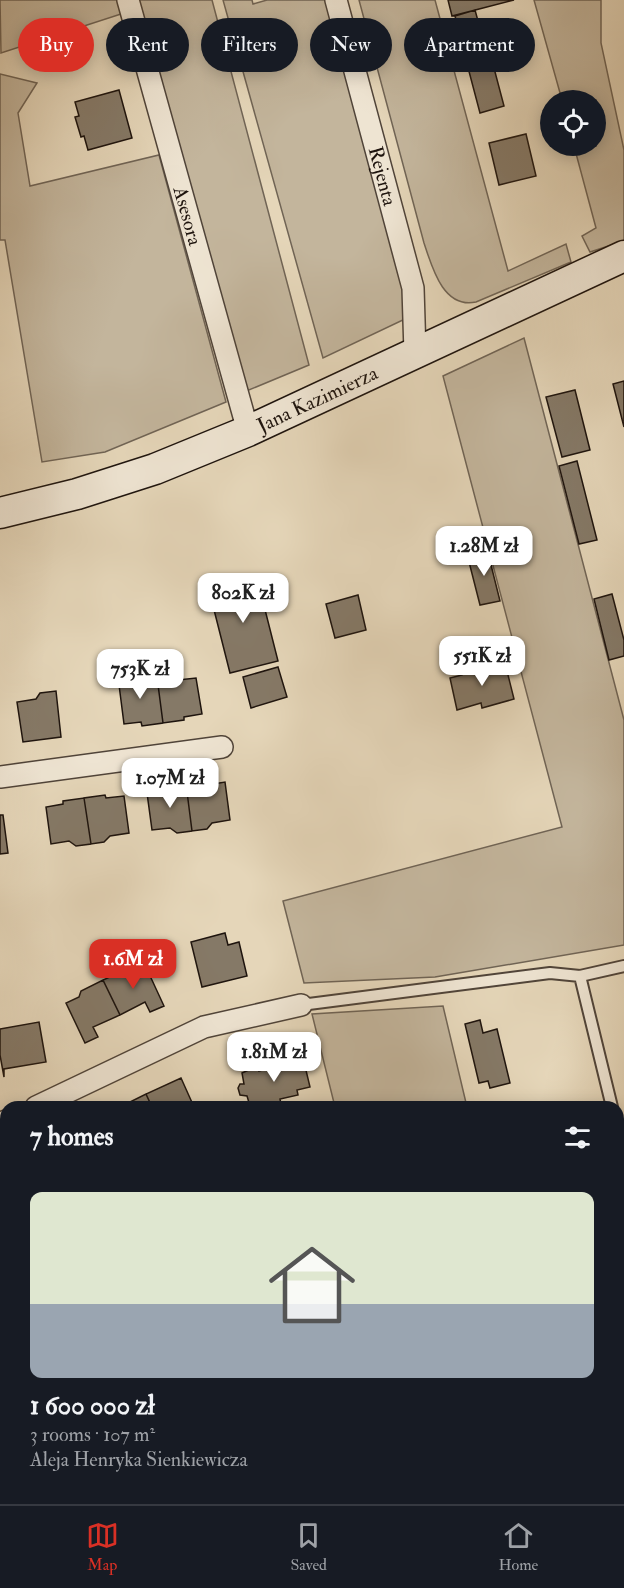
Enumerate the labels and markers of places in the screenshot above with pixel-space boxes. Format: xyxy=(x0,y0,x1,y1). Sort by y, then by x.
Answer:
pin: 1.28M zł xyxy=(422,526,546,577)
pin: 802K zł xyxy=(188,573,298,624)
pin: 551K zł xyxy=(427,636,537,687)
pin: 753K zł xyxy=(85,649,195,700)
pin: 1.07M zł xyxy=(108,758,232,809)
pin: 1.6M zł xyxy=(78,939,188,990)
pin: 1.81M zł xyxy=(212,1032,336,1083)

